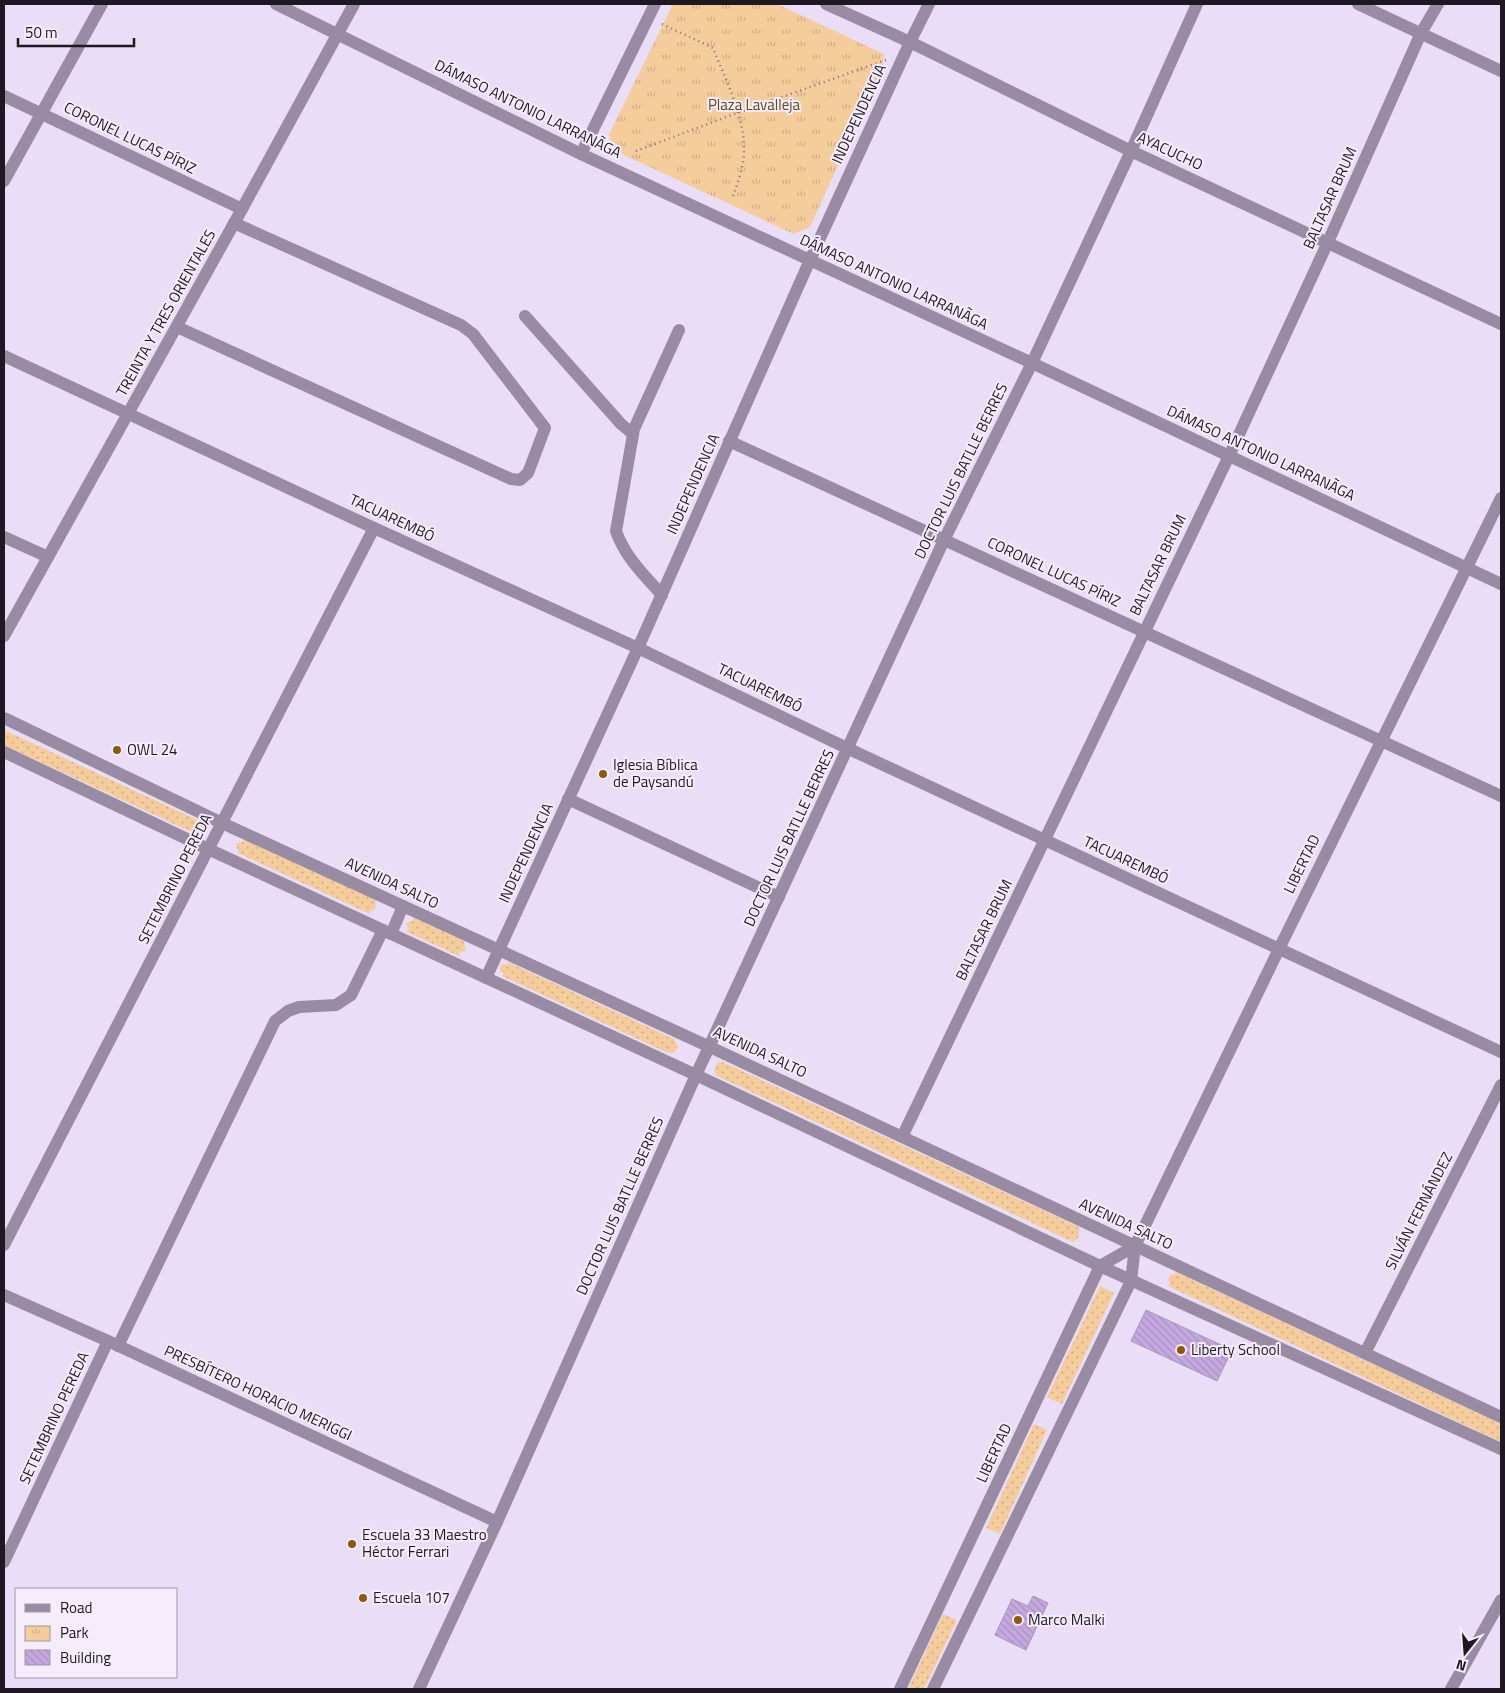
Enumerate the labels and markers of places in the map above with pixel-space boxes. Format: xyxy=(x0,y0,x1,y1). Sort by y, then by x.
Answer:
place label: OWL 24 xyxy=(127,738,177,761)
marker: OWL 24 xyxy=(111,744,123,756)
place label: Iglesia Bíblica de Paysandú xyxy=(613,753,698,793)
marker: Iglesia Bíblica de Paysandú xyxy=(597,768,609,780)
place label: Liberty School xyxy=(1191,1338,1280,1361)
marker: Liberty School xyxy=(1175,1344,1187,1356)
place label: Escuela 33 Maestro Héctor Ferrari xyxy=(362,1523,487,1563)
marker: Escuela 33 Maestro Héctor Ferrari xyxy=(346,1538,358,1550)
place label: Escuela 107 xyxy=(373,1586,450,1609)
marker: Escuela 107 xyxy=(357,1592,369,1604)
place label: Marco Malki xyxy=(1028,1608,1105,1631)
marker: Marco Malki xyxy=(1012,1614,1024,1626)

